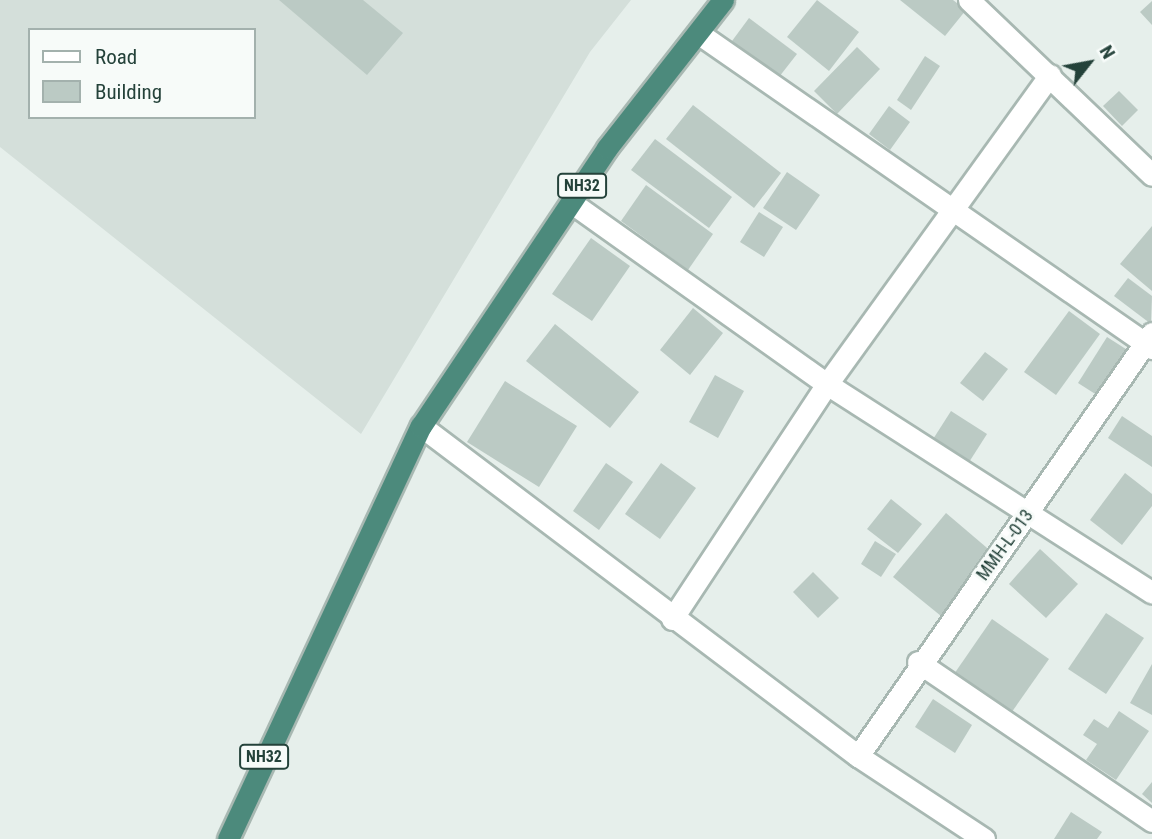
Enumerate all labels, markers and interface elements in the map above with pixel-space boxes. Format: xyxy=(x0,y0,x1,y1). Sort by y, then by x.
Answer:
legend xyxy=(28,28,256,119)
north arrow xyxy=(1054,28,1124,98)
text: N xyxy=(1095,41,1120,63)
text: Road xyxy=(95,45,137,69)
text: Building xyxy=(95,80,162,104)
road number: NH32 xyxy=(556,174,608,198)
street label: MMH-L-013 xyxy=(972,505,1038,585)
road number: NH32 xyxy=(238,744,290,770)

